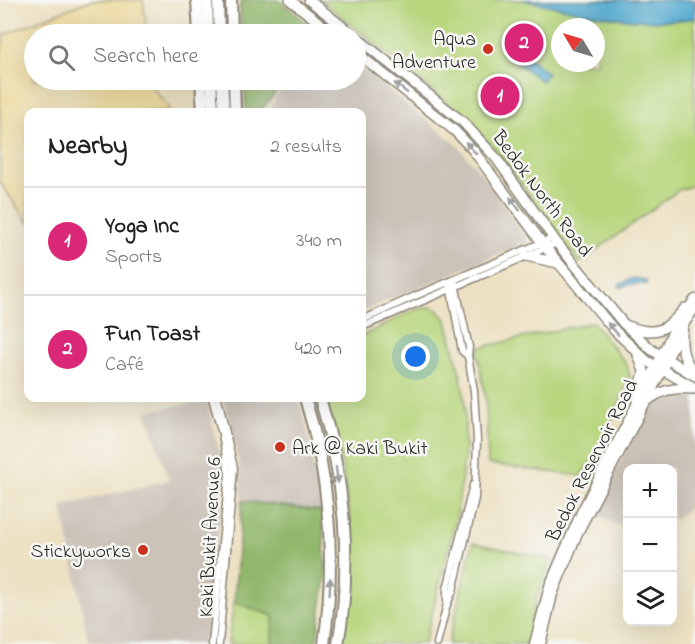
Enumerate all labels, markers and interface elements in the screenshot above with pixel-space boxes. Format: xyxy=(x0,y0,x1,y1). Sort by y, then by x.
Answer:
north arrow xyxy=(551,18,605,72)
pin: 2 xyxy=(504,20,544,66)
search box xyxy=(24,24,366,90)
place label: Aqua Adventure xyxy=(392,26,476,78)
icon: search xyxy=(45,41,78,74)
text: Search here xyxy=(93,41,198,73)
marker: Aqua Adventure xyxy=(481,42,495,56)
pin: 1 xyxy=(480,74,520,118)
one-way arrow xyxy=(393,81,409,94)
street label: Bedok North Road xyxy=(483,124,598,264)
text: Nearby xyxy=(48,128,127,166)
text: 2 results xyxy=(270,133,342,162)
one-way arrow xyxy=(465,141,478,156)
one-way arrow xyxy=(509,197,521,212)
text: Yoga Inc xyxy=(105,211,179,243)
text: 1 xyxy=(64,227,71,256)
text: 340 m xyxy=(296,227,342,256)
text: Sports xyxy=(105,243,162,272)
text: Fun Toast xyxy=(105,319,200,351)
one-way arrow xyxy=(607,322,620,337)
text: 2 xyxy=(63,335,72,364)
text: 420 m xyxy=(295,335,342,364)
your location xyxy=(401,342,430,371)
text: Café xyxy=(105,351,144,380)
street label: Bedok Reservoir Road xyxy=(539,375,647,548)
place label: Ark @ Kaki Bukit xyxy=(292,435,428,464)
marker: Ark @ Kaki Bukit xyxy=(273,440,287,454)
street label: Kaki Bukit Avenue 6 xyxy=(193,456,230,618)
map controls xyxy=(623,464,677,626)
button: + xyxy=(623,464,677,518)
one-way arrow xyxy=(333,465,342,484)
button: − xyxy=(623,518,677,572)
place label: Stickyworks xyxy=(31,538,131,567)
marker: Stickyworks xyxy=(136,543,150,557)
button: layers xyxy=(623,572,677,626)
one-way arrow xyxy=(326,576,335,595)

